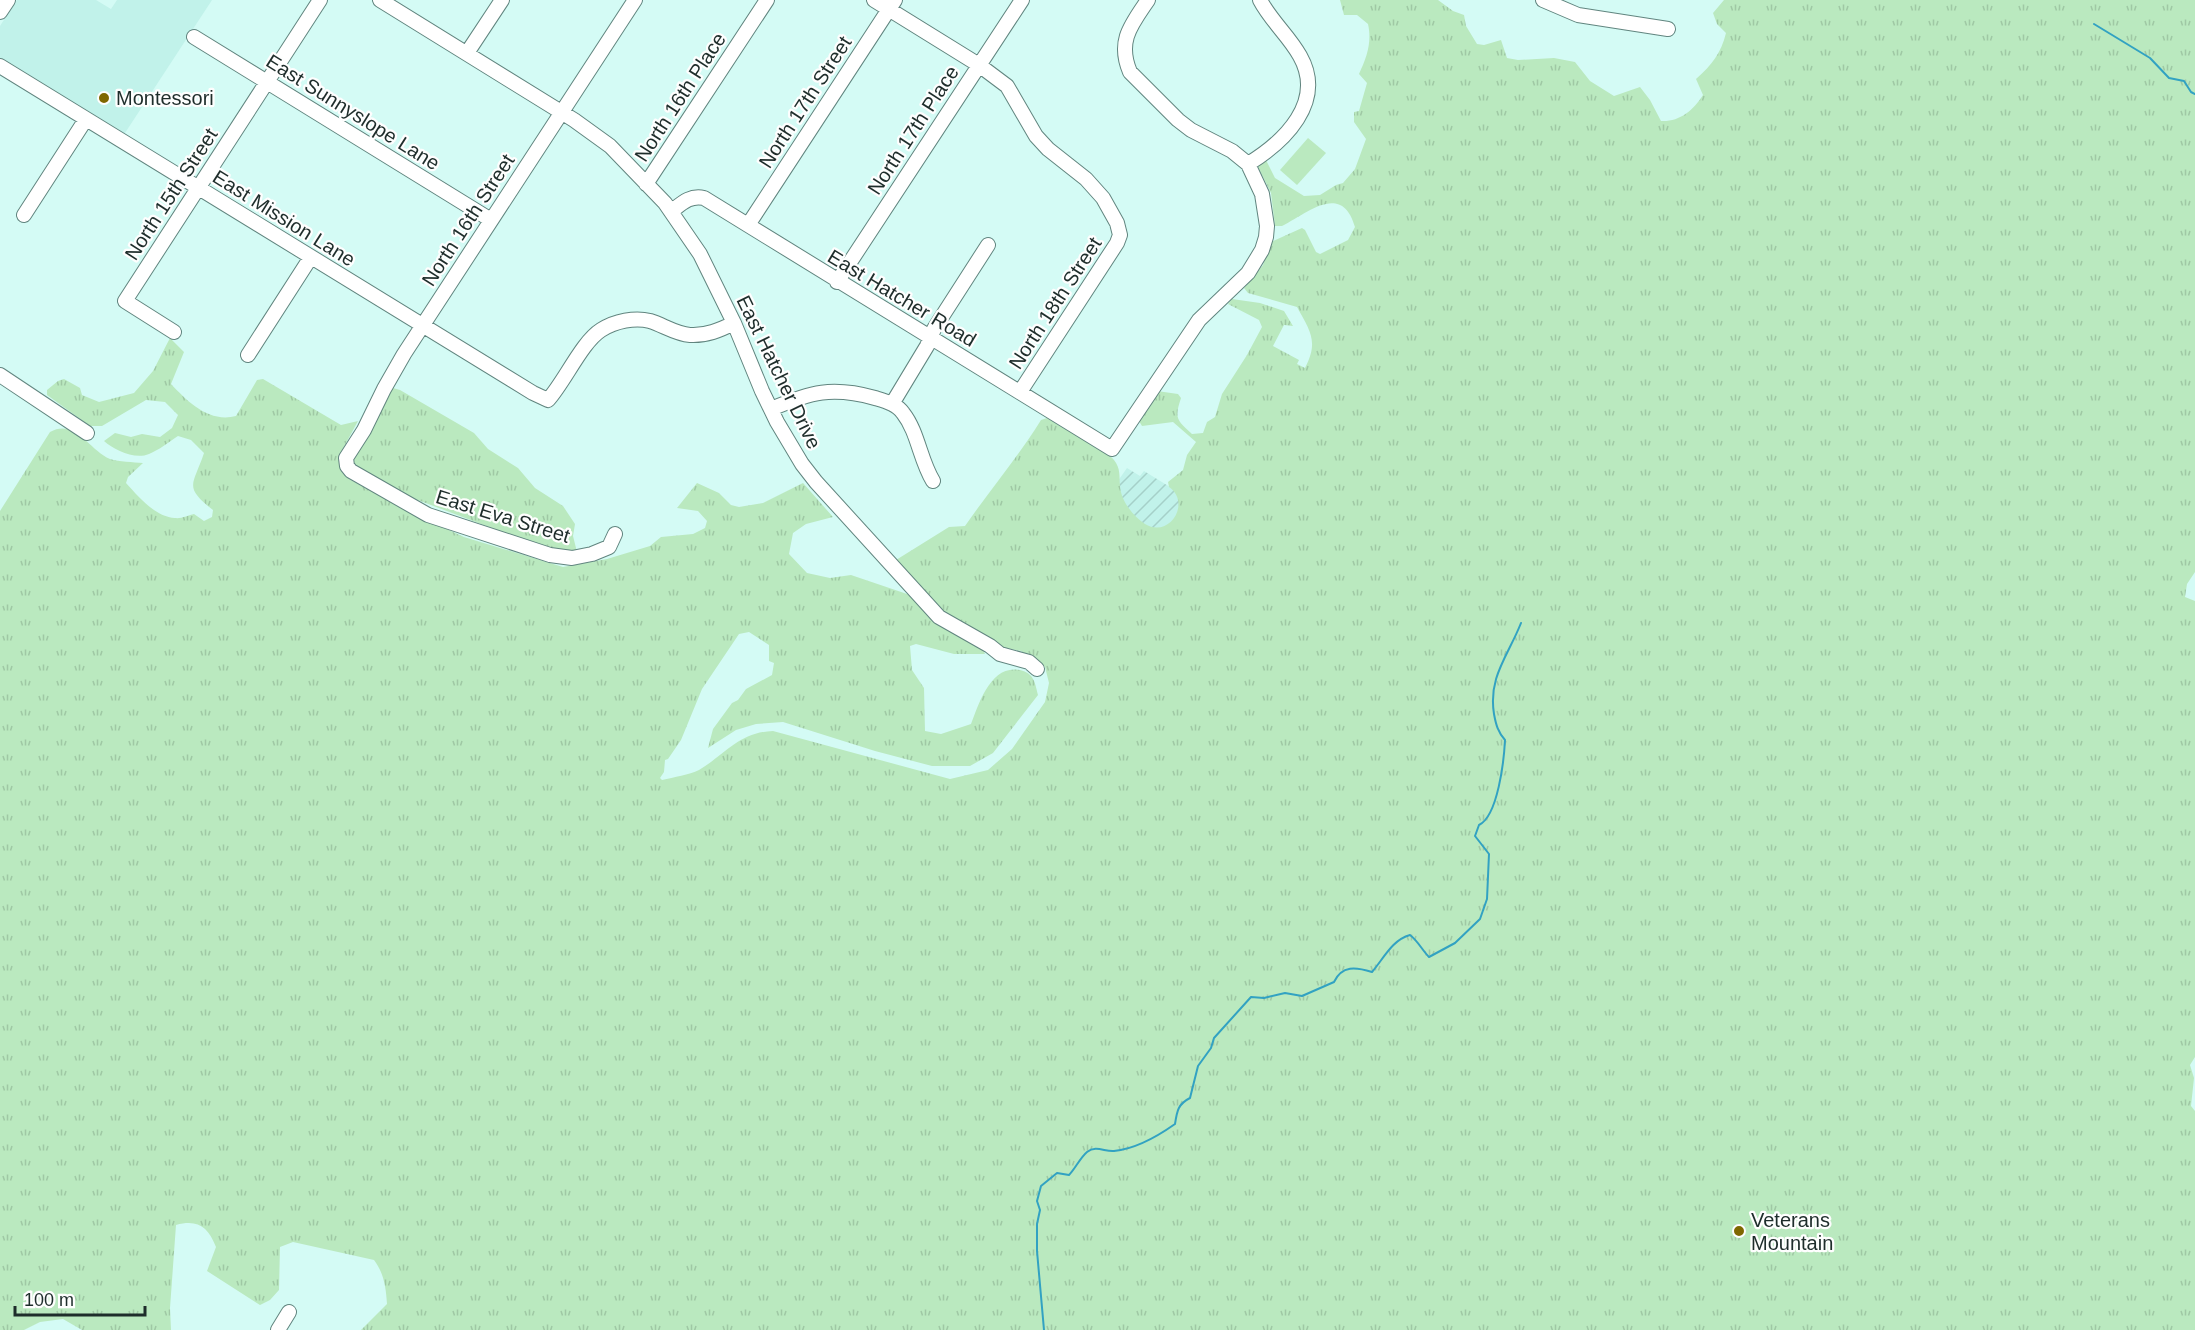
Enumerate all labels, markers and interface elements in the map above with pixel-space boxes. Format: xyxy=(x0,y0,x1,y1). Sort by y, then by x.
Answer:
street label: North 16th Place xyxy=(630,29,730,165)
street label: North 17th Street xyxy=(754,32,856,172)
street label: East Sunnyslope Lane xyxy=(262,50,444,174)
street label: North 17th Place xyxy=(863,62,963,198)
place label: Montessori xyxy=(116,87,214,109)
marker: Montessori xyxy=(97,91,111,105)
street label: North 15th Street xyxy=(120,124,222,264)
street label: North 16th Street xyxy=(417,150,519,290)
street label: East Mission Lane xyxy=(209,165,359,271)
street label: North 18th Street xyxy=(1004,233,1106,373)
street label: East Hatcher Road xyxy=(824,245,980,351)
street label: East Hatcher Drive xyxy=(732,292,826,452)
street label: East Eva Street xyxy=(433,485,573,547)
place label: Veterans Mountain xyxy=(1751,1209,1833,1254)
marker: Veterans Mountain xyxy=(1732,1224,1746,1238)
scale bar xyxy=(15,1279,146,1317)
text: 100 m xyxy=(24,1290,74,1310)

